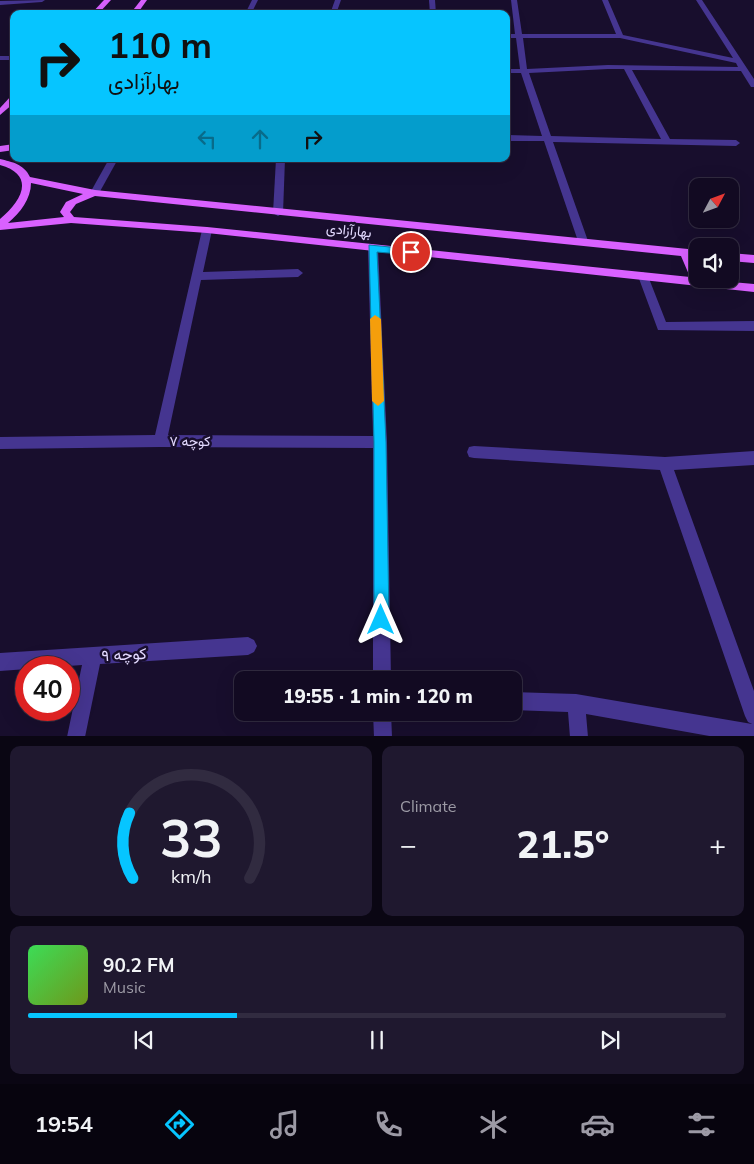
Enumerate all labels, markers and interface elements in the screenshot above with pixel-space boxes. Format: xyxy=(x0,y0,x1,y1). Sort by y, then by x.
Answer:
text: 110 m xyxy=(108,23,212,67)
icon: right xyxy=(25,30,90,95)
text: بهارآزادی xyxy=(108,67,180,95)
icon: left xyxy=(193,125,221,153)
icon: ahead xyxy=(246,125,274,153)
icon: right xyxy=(299,125,327,153)
north arrow xyxy=(689,178,739,228)
map controls xyxy=(689,178,739,288)
street label: بهارآزادی xyxy=(325,219,373,241)
pin xyxy=(390,231,432,273)
icon: arrive xyxy=(397,238,425,266)
button: sound xyxy=(689,238,739,288)
street label: کوچه ۷ xyxy=(170,432,210,451)
position arrow xyxy=(354,593,406,645)
street label: کوچه ۹ xyxy=(101,643,147,667)
speed limit sign: 40 xyxy=(15,656,80,721)
text: 19:55 · 1 min · 120 m xyxy=(283,684,473,708)
text: Climate xyxy=(400,796,456,816)
text: 33 xyxy=(160,805,222,870)
text: 21.5° xyxy=(517,820,609,868)
text: − xyxy=(400,827,417,862)
text: + xyxy=(709,827,726,862)
text: km/h xyxy=(171,865,211,887)
text: 90.2 FM xyxy=(103,953,175,977)
text: Music xyxy=(103,977,146,997)
icon: previous xyxy=(130,1026,158,1054)
icon: pause xyxy=(363,1026,391,1054)
icon: next xyxy=(596,1026,624,1054)
icon: directions xyxy=(162,1107,197,1142)
icon: music xyxy=(267,1107,302,1142)
icon: phone xyxy=(371,1107,406,1142)
icon: climate xyxy=(476,1107,511,1142)
icon: car xyxy=(580,1107,615,1142)
icon: filters xyxy=(684,1107,719,1142)
text: 19:54 xyxy=(35,1110,93,1138)

